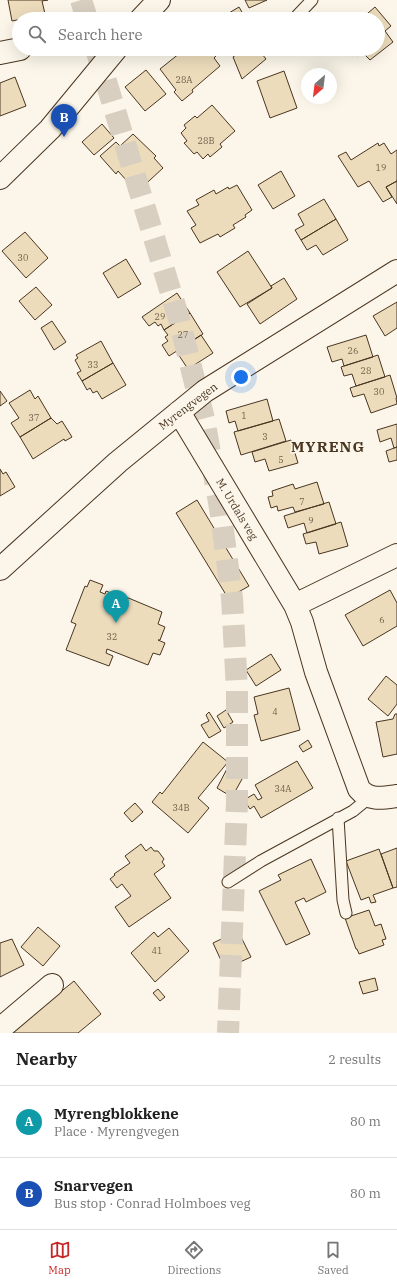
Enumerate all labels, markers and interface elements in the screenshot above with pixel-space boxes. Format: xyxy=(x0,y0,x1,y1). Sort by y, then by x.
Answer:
search box xyxy=(12,12,385,56)
icon: search xyxy=(26,23,48,45)
text: Search here xyxy=(58,25,143,44)
north arrow xyxy=(301,68,337,104)
house number: 28A xyxy=(176,74,193,85)
pin: B xyxy=(51,104,77,137)
house number: 28B xyxy=(198,135,214,146)
house number: 19 xyxy=(376,162,386,173)
house number: 30 xyxy=(18,252,28,263)
house number: 29 xyxy=(155,311,165,322)
house number: 27 xyxy=(178,329,188,340)
house number: 26 xyxy=(348,345,358,356)
house number: 33 xyxy=(88,359,98,370)
house number: 28 xyxy=(361,365,371,376)
your location xyxy=(231,367,251,387)
street label: Myrengvegen xyxy=(156,379,220,433)
house number: 30 xyxy=(374,386,384,397)
house number: 1 xyxy=(241,410,247,421)
house number: 37 xyxy=(29,412,39,423)
house number: 3 xyxy=(262,431,268,442)
district label: MYRENG xyxy=(291,437,365,456)
house number: 5 xyxy=(278,454,284,465)
street label: M. Urdals veg xyxy=(213,476,261,542)
house number: 7 xyxy=(299,496,305,507)
house number: 9 xyxy=(308,515,314,526)
pin: A xyxy=(103,590,129,623)
house number: 6 xyxy=(379,614,385,625)
house number: 32 xyxy=(107,631,117,642)
house number: 4 xyxy=(272,706,278,717)
house number: 34A xyxy=(275,783,292,794)
house number: 34B xyxy=(173,802,189,813)
house number: 41 xyxy=(152,945,162,956)
text: Nearby xyxy=(16,1048,77,1070)
text: 2 results xyxy=(328,1051,381,1068)
text: Myrengblokkene xyxy=(54,1104,179,1123)
text: A xyxy=(24,1113,34,1130)
text: 80 m xyxy=(350,1113,381,1130)
text: Place · Myrengvegen xyxy=(54,1123,179,1140)
text: Snarvegen xyxy=(54,1176,133,1195)
text: B xyxy=(24,1185,34,1202)
text: 80 m xyxy=(350,1185,381,1202)
text: Bus stop · Conrad Holmboes veg xyxy=(54,1195,251,1212)
tab: Map xyxy=(48,1239,71,1277)
tab: Directions xyxy=(167,1239,221,1277)
tab: Saved xyxy=(318,1239,349,1277)

